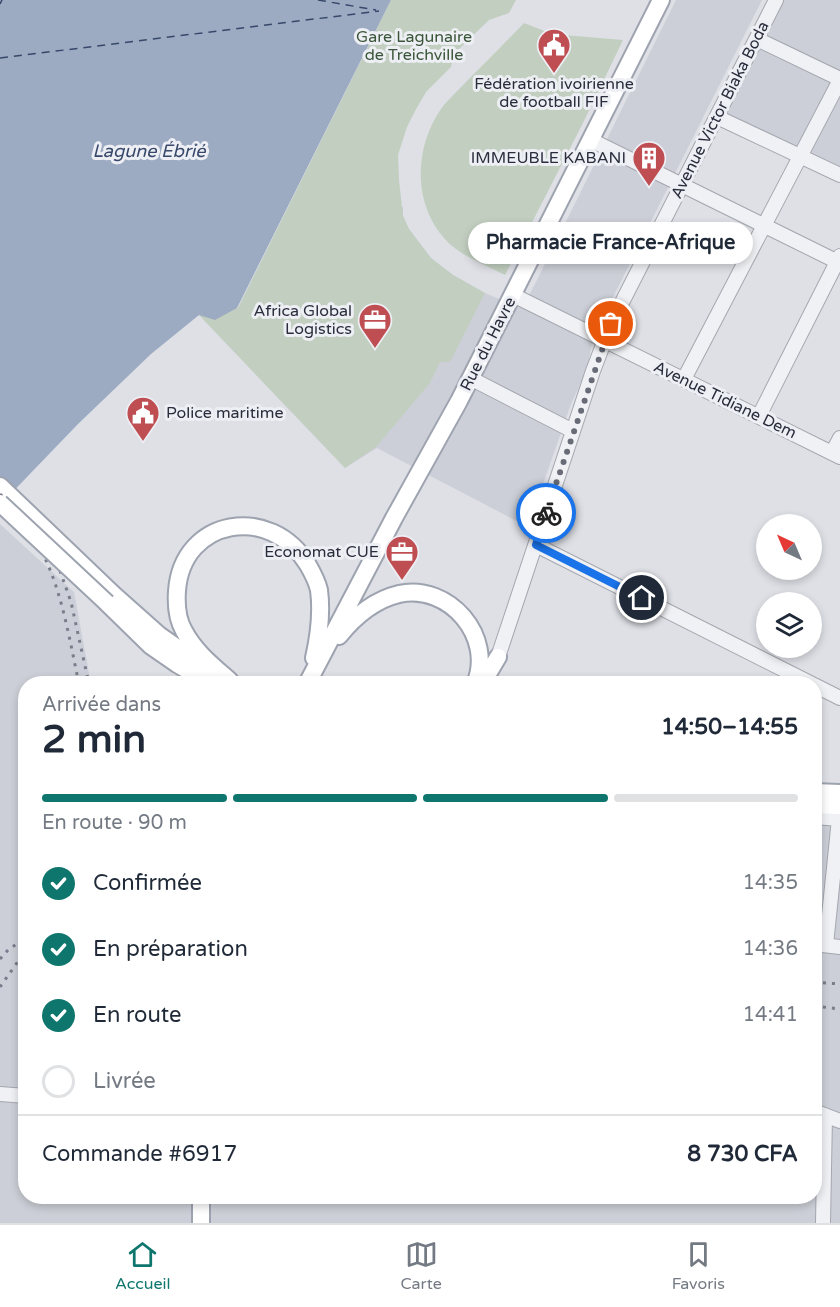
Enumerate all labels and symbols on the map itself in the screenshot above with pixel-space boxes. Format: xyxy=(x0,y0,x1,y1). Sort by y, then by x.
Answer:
street label: Avenue Victor Biaka Boda xyxy=(667,18,773,202)
park label: Gare Lagunaire de Treichville xyxy=(356,27,472,65)
public building icon: Fédération ivoirienne de football FIF xyxy=(536,27,572,74)
place label: Fédération ivoirienne de football FIF xyxy=(474,74,634,112)
water label: Lagune Ébrié xyxy=(92,140,206,162)
building icon: IMMEUBLE KABANI xyxy=(631,140,667,187)
place label: IMMEUBLE KABANI xyxy=(471,148,626,168)
callout: Pharmacie France-Afrique xyxy=(468,222,754,264)
street label: Rue du Havre xyxy=(456,294,520,394)
pin xyxy=(585,298,636,349)
place label: Africa Global Logistics xyxy=(254,301,352,339)
office icon: Africa Global Logistics xyxy=(357,302,393,349)
street label: Avenue Tidiane Dem xyxy=(650,357,800,443)
public building icon: Police maritime xyxy=(125,395,161,442)
place label: Police maritime xyxy=(166,403,284,423)
courier xyxy=(516,483,576,543)
north arrow xyxy=(756,514,822,580)
office icon: Economat CUE xyxy=(384,534,420,581)
place label: Economat CUE xyxy=(264,542,379,562)
pin xyxy=(616,572,667,623)

